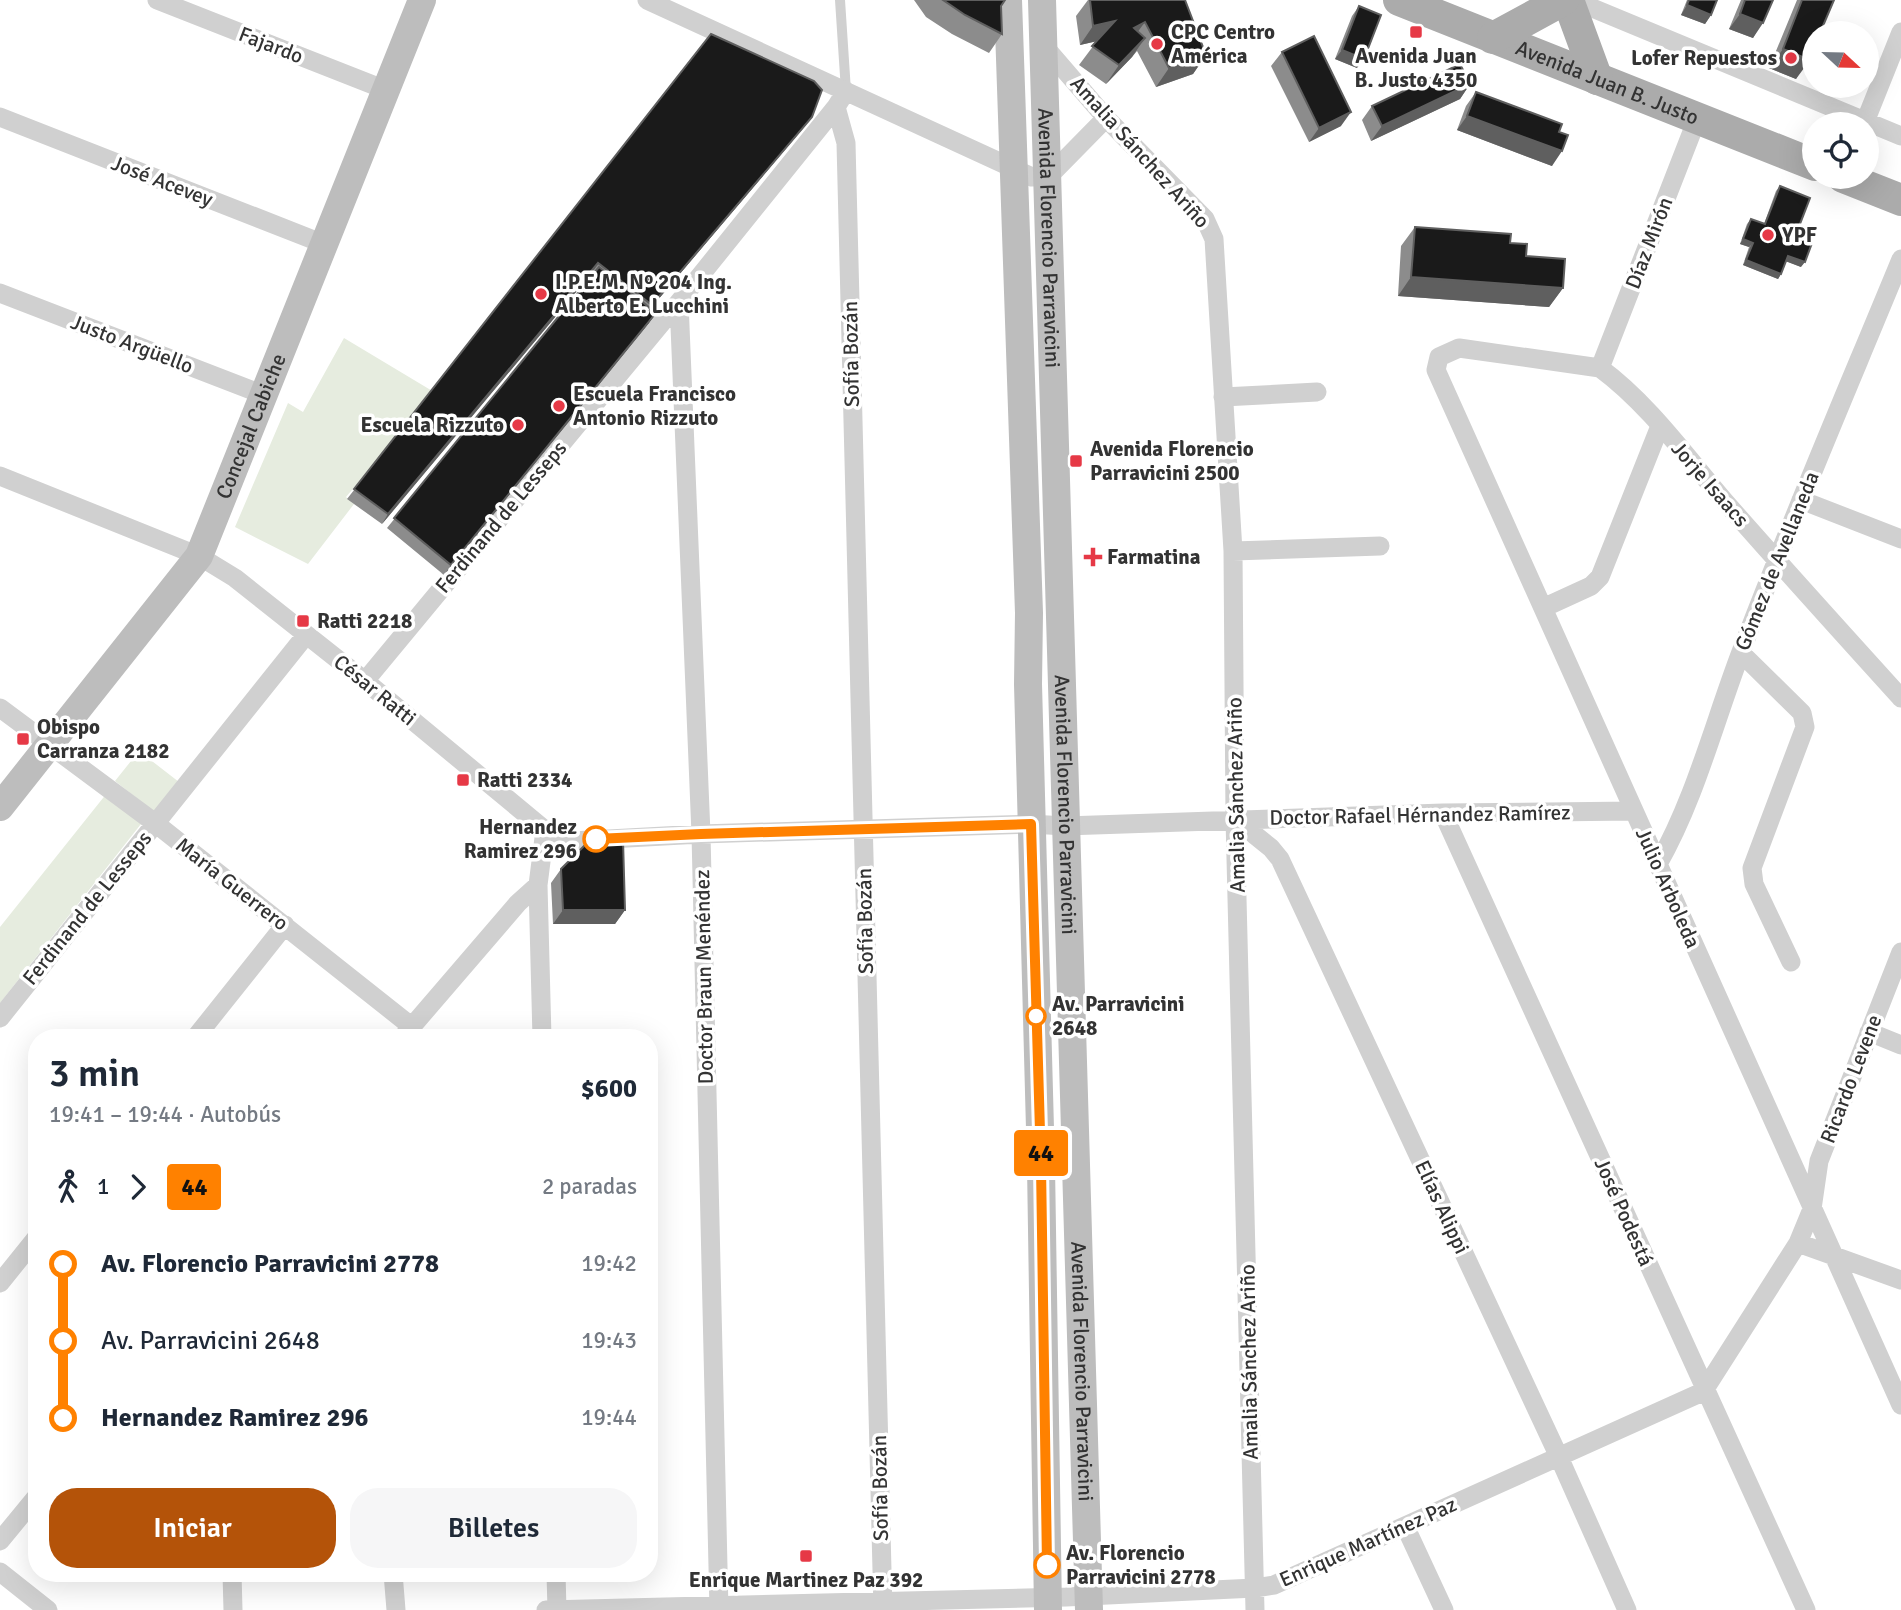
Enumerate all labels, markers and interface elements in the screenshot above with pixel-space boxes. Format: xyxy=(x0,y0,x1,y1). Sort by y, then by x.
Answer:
place label: CPC Centro América xyxy=(1171,19,1275,69)
street label: Fajardo xyxy=(235,21,307,69)
north arrow xyxy=(1802,21,1880,98)
map controls xyxy=(1802,21,1879,189)
marker: Avenida Juan B. Justo 4350 xyxy=(1408,24,1424,40)
street label: Avenida Juan B. Justo xyxy=(1512,35,1702,131)
marker: CPC Centro América xyxy=(1149,36,1165,52)
place label: Avenida Juan B. Justo 4350 xyxy=(1355,43,1477,93)
place label: Lofer Repuestos xyxy=(1631,45,1777,71)
marker: Lofer Repuestos xyxy=(1783,50,1799,66)
street label: Amalia Sánchez Ariño xyxy=(1065,71,1215,233)
street label: Avenida Florencio Parravicini xyxy=(1032,107,1066,368)
button: locate xyxy=(1802,112,1879,189)
street label: José Acevey xyxy=(108,150,217,212)
street label: Díaz Mirón xyxy=(1620,193,1678,293)
place label: YPF xyxy=(1781,222,1817,248)
marker: YPF xyxy=(1760,227,1776,243)
place label: I.P.E.M. Nº 204 Ing. Alberto E. Lucchini xyxy=(555,269,732,319)
marker: I.P.E.M. Nº 204 Ing. Alberto E. Lucchini xyxy=(533,286,549,302)
street label: Sofía Bozán xyxy=(837,301,865,407)
street label: Justo Argüello xyxy=(67,309,197,379)
street label: Concejal Cabiche xyxy=(210,350,292,503)
place label: Escuela Francisco Antonio Rizzuto xyxy=(573,381,736,431)
marker: Escuela Francisco Antonio Rizzuto xyxy=(551,398,567,414)
place label: Escuela Rizzuto xyxy=(361,412,504,438)
marker: Escuela Rizzuto xyxy=(510,417,526,433)
street label: Ferdinand de Lesseps xyxy=(430,436,572,598)
place label: Avenida Florencio Parravicini 2500 xyxy=(1090,436,1254,486)
street label: Jorje Isaacs xyxy=(1666,436,1754,532)
marker: Avenida Florencio Parravicini 2500 xyxy=(1068,453,1084,469)
street label: Gómez de Avellaneda xyxy=(1729,468,1825,654)
place label: Farmatina xyxy=(1107,544,1201,570)
marker: Farmatina xyxy=(1085,549,1101,565)
place label: Ratti 2218 xyxy=(317,608,412,634)
marker: Ratti 2218 xyxy=(295,613,311,629)
street label: César Ratti xyxy=(328,649,422,731)
street label: Avenida Florencio Parravicini xyxy=(1049,674,1082,935)
street label: Amalia Sánchez Ariño xyxy=(1221,697,1251,893)
place label: Obispo Carranza 2182 xyxy=(37,714,169,764)
marker: Obispo Carranza 2182 xyxy=(15,731,31,747)
place label: Ratti 2334 xyxy=(477,767,572,793)
marker: Ratti 2334 xyxy=(455,772,471,788)
street label: Doctor Rafael Hérnandez Ramírez xyxy=(1269,799,1571,831)
place label: Hernandez Ramirez 296 xyxy=(464,814,577,864)
street label: Julio Arboleda xyxy=(1630,824,1706,952)
street label: Ferdinand de Lesseps xyxy=(17,826,157,990)
marker: Hernandez Ramirez 296 xyxy=(583,826,609,852)
street label: María Guerrero xyxy=(170,832,294,936)
street label: Sofía Bozán xyxy=(851,868,879,974)
street label: Doctor Braun Menéndez xyxy=(689,869,719,1085)
place label: Av. Parravicini 2648 xyxy=(1052,991,1185,1041)
marker: Av. Parravicini 2648 xyxy=(1026,1006,1046,1026)
street label: Ricardo Levene xyxy=(1815,1011,1887,1147)
text: 3 min xyxy=(49,1050,140,1097)
text: $600 xyxy=(581,1073,637,1105)
text: 19:41 – 19:44 · Autobús xyxy=(49,1100,281,1129)
line badge: 44 xyxy=(1010,1130,1072,1176)
text: 44 xyxy=(1028,1138,1054,1168)
street label: José Podestá xyxy=(1589,1154,1659,1270)
street label: Elías Alippi xyxy=(1409,1156,1475,1258)
icon: walk xyxy=(49,1168,87,1206)
icon: forward xyxy=(119,1168,157,1206)
text: 1 xyxy=(97,1172,109,1201)
text: 44 xyxy=(181,1172,207,1202)
text: 2 paradas xyxy=(542,1172,637,1201)
street label: Avenida Florencio Parravicini xyxy=(1065,1241,1099,1502)
text: Av. Florencio Parravicini 2778 xyxy=(101,1248,439,1280)
text: 19:42 xyxy=(581,1249,637,1278)
street label: Amalia Sánchez Ariño xyxy=(1234,1264,1264,1460)
text: Av. Parravicini 2648 xyxy=(101,1325,320,1357)
text: 19:43 xyxy=(581,1326,637,1355)
text: Hernandez Ramirez 296 xyxy=(101,1402,369,1434)
text: 19:44 xyxy=(581,1403,637,1432)
street label: Sofía Bozán xyxy=(866,1435,894,1541)
button: Iniciar xyxy=(49,1488,336,1568)
button: Billetes xyxy=(350,1488,637,1568)
street label: Enrique Martínez Paz xyxy=(1275,1491,1461,1593)
place label: Av. Florencio Parravicini 2778 xyxy=(1066,1540,1216,1590)
marker: Enrique Martinez Paz 392 xyxy=(798,1548,814,1564)
marker: Av. Florencio Parravicini 2778 xyxy=(1034,1552,1060,1578)
place label: Enrique Martinez Paz 392 xyxy=(689,1567,923,1593)

